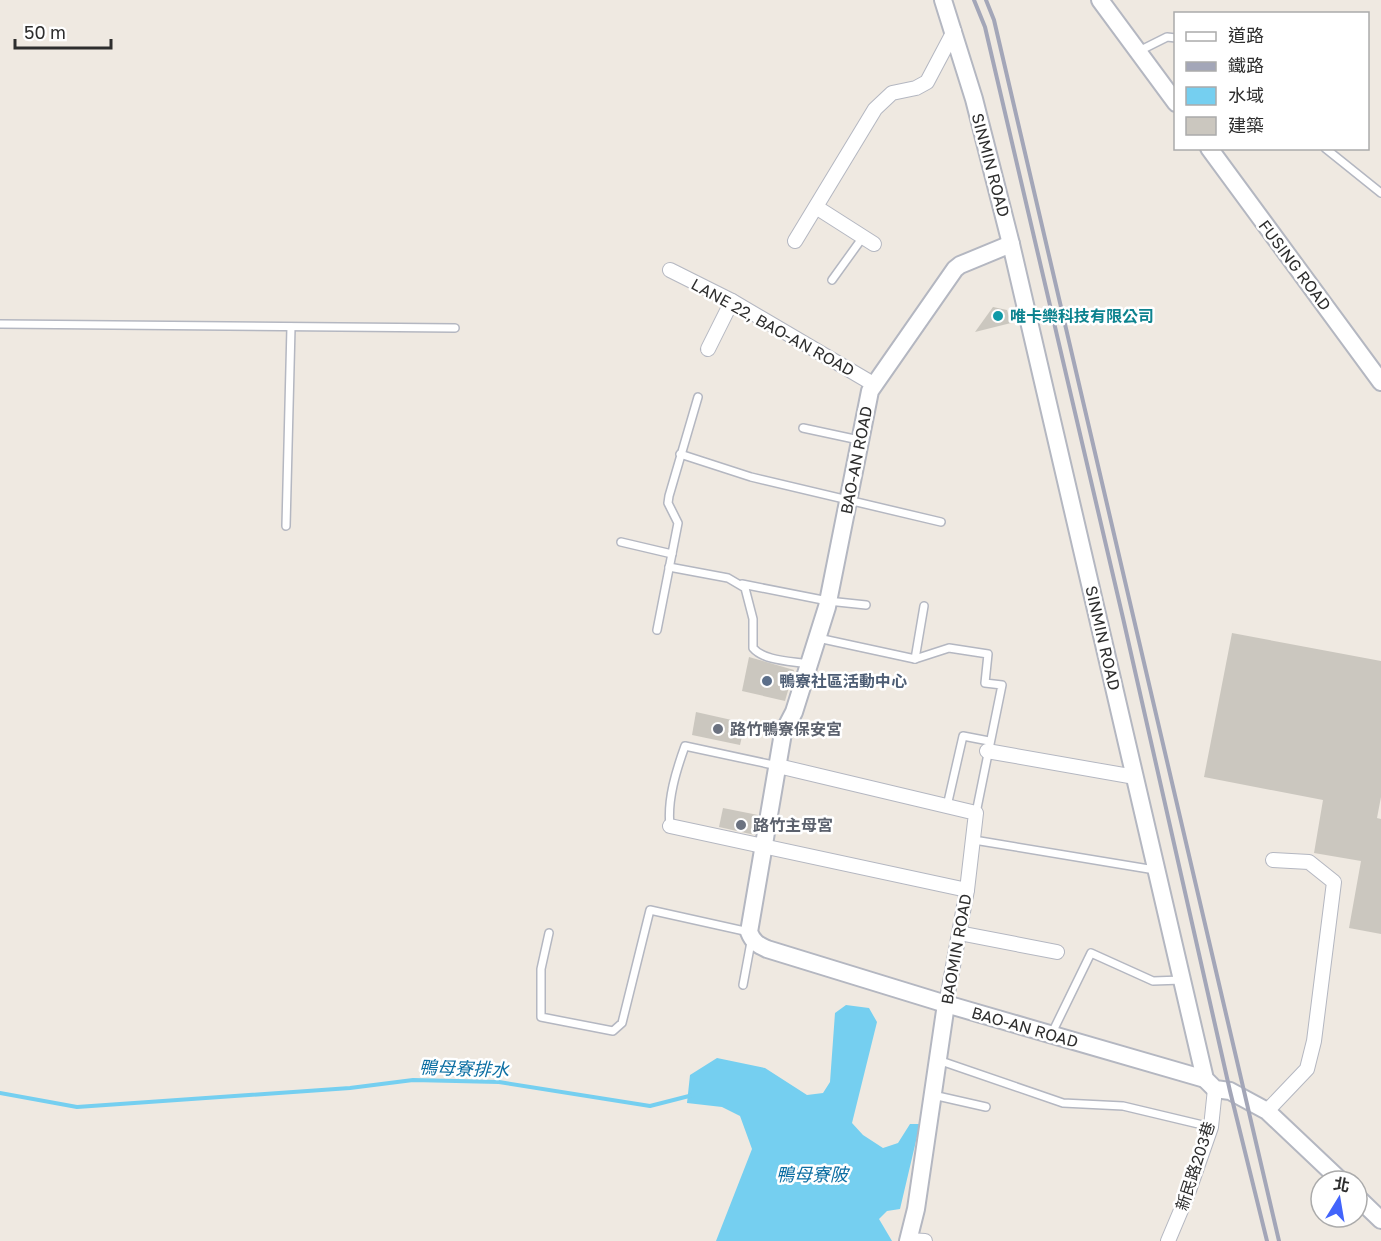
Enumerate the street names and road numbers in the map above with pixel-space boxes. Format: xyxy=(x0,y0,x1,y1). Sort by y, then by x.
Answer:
street label: SINMIN ROAD xyxy=(968,111,1014,219)
street label: FUSING ROAD xyxy=(1254,216,1336,314)
street label: LANE 22, BAO-AN ROAD xyxy=(688,274,858,380)
street label: BAO-AN ROAD xyxy=(836,404,876,516)
street label: SINMIN ROAD xyxy=(1081,584,1125,692)
street label: BAOMIN ROAD xyxy=(936,892,976,1006)
street label: BAO-AN ROAD xyxy=(969,1002,1081,1052)
street label: 新民路203巷 xyxy=(1171,1119,1219,1213)

